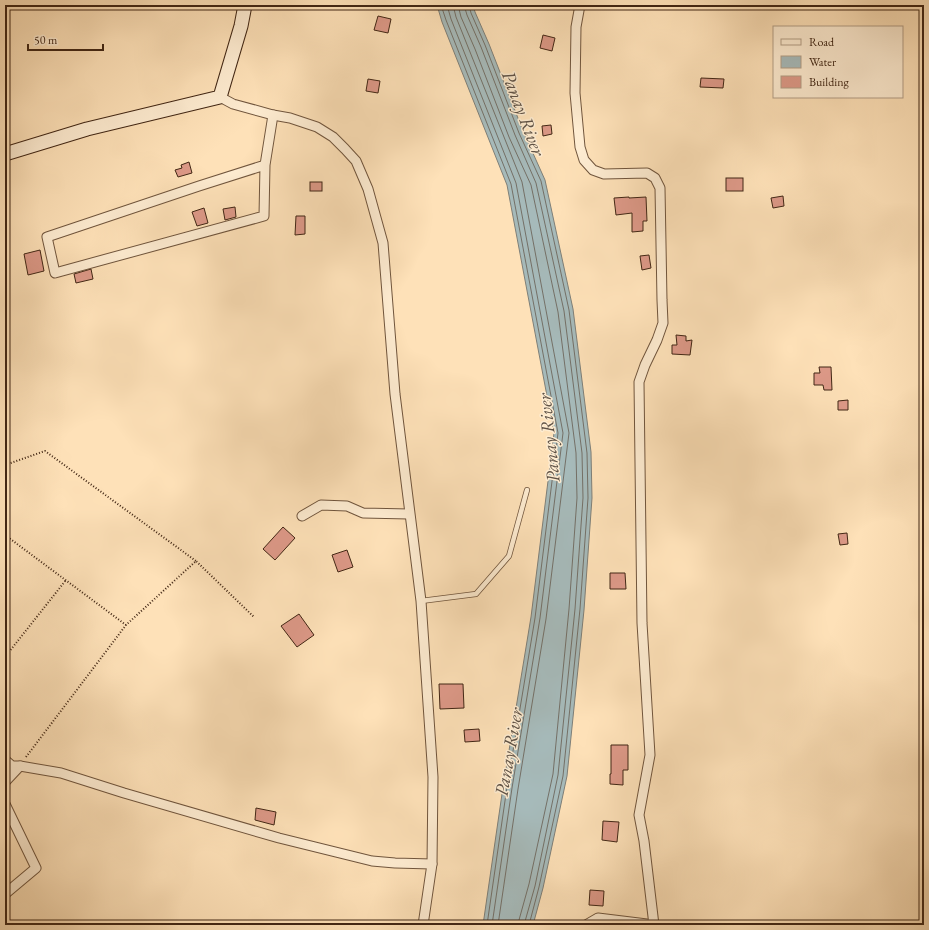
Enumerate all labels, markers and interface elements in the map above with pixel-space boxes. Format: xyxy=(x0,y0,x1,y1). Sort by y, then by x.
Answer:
scale bar xyxy=(28,26,103,52)
legend xyxy=(773,26,903,98)
text: 50 m xyxy=(34,32,58,48)
text: Road xyxy=(809,34,835,50)
text: Water xyxy=(809,54,836,70)
water label: Panay River xyxy=(496,67,552,160)
text: Building xyxy=(809,74,850,90)
water label: Panay River xyxy=(531,391,566,484)
water label: Panay River xyxy=(488,705,529,798)

